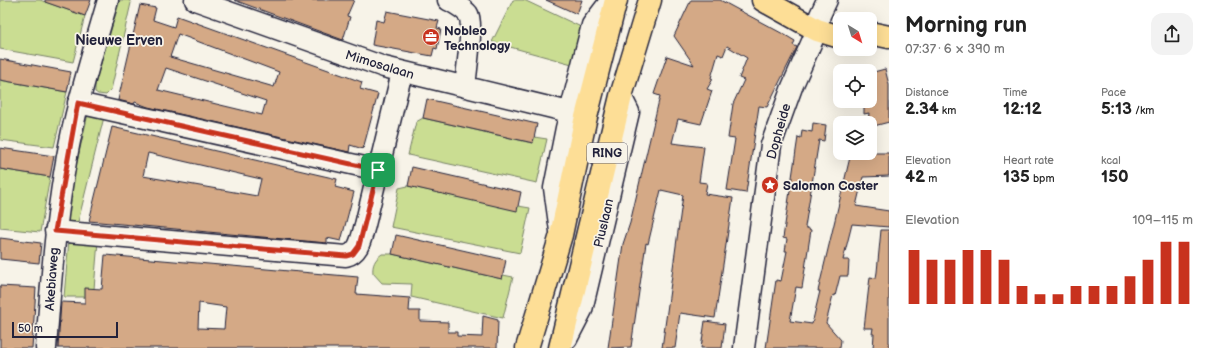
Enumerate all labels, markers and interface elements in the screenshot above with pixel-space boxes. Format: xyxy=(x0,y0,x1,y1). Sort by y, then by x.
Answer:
north arrow xyxy=(833,12,877,56)
map controls xyxy=(833,12,877,160)
text: Morning run xyxy=(905,12,1027,39)
button: share xyxy=(1151,13,1193,55)
place label: Nobleo Technology xyxy=(444,23,510,54)
office icon: Nobleo Technology xyxy=(421,27,441,47)
district label: Nieuwe Erven xyxy=(75,32,163,49)
text: 07:37 · 6 × 390 m xyxy=(905,41,1005,57)
street label: Mimosalaan xyxy=(343,47,416,83)
button: locate xyxy=(833,64,877,108)
text: Distance xyxy=(905,86,949,99)
text: Time xyxy=(1003,86,1027,99)
text: Pace xyxy=(1101,86,1126,99)
text: 2.34 xyxy=(905,99,939,119)
text: 12:12 xyxy=(1003,99,1042,119)
text: 5:13 xyxy=(1101,99,1132,119)
street label: Dopheide xyxy=(763,101,795,161)
text: km xyxy=(939,104,956,117)
text: /km xyxy=(1132,104,1154,117)
button: layers xyxy=(833,116,877,160)
road number: RING xyxy=(587,143,627,163)
pin xyxy=(361,153,395,187)
text: Elevation xyxy=(905,154,951,167)
text: Heart rate xyxy=(1003,154,1054,167)
text: kcal xyxy=(1101,154,1121,167)
icon: arrive xyxy=(367,159,389,181)
text: 42 xyxy=(905,167,925,187)
text: 135 xyxy=(1003,167,1030,187)
text: 150 xyxy=(1101,167,1129,187)
text: m xyxy=(925,172,937,185)
text: bpm xyxy=(1030,172,1055,185)
place icon: Salomon Coster xyxy=(760,175,780,195)
place label: Salomon Coster xyxy=(783,178,879,194)
street label: Piuslaan xyxy=(591,197,617,249)
text: Elevation xyxy=(905,212,959,228)
text: 109–115 m xyxy=(1132,212,1193,228)
street label: Akebiaweg xyxy=(42,247,62,311)
scale bar xyxy=(12,320,118,339)
text: 50 m xyxy=(18,322,43,335)

